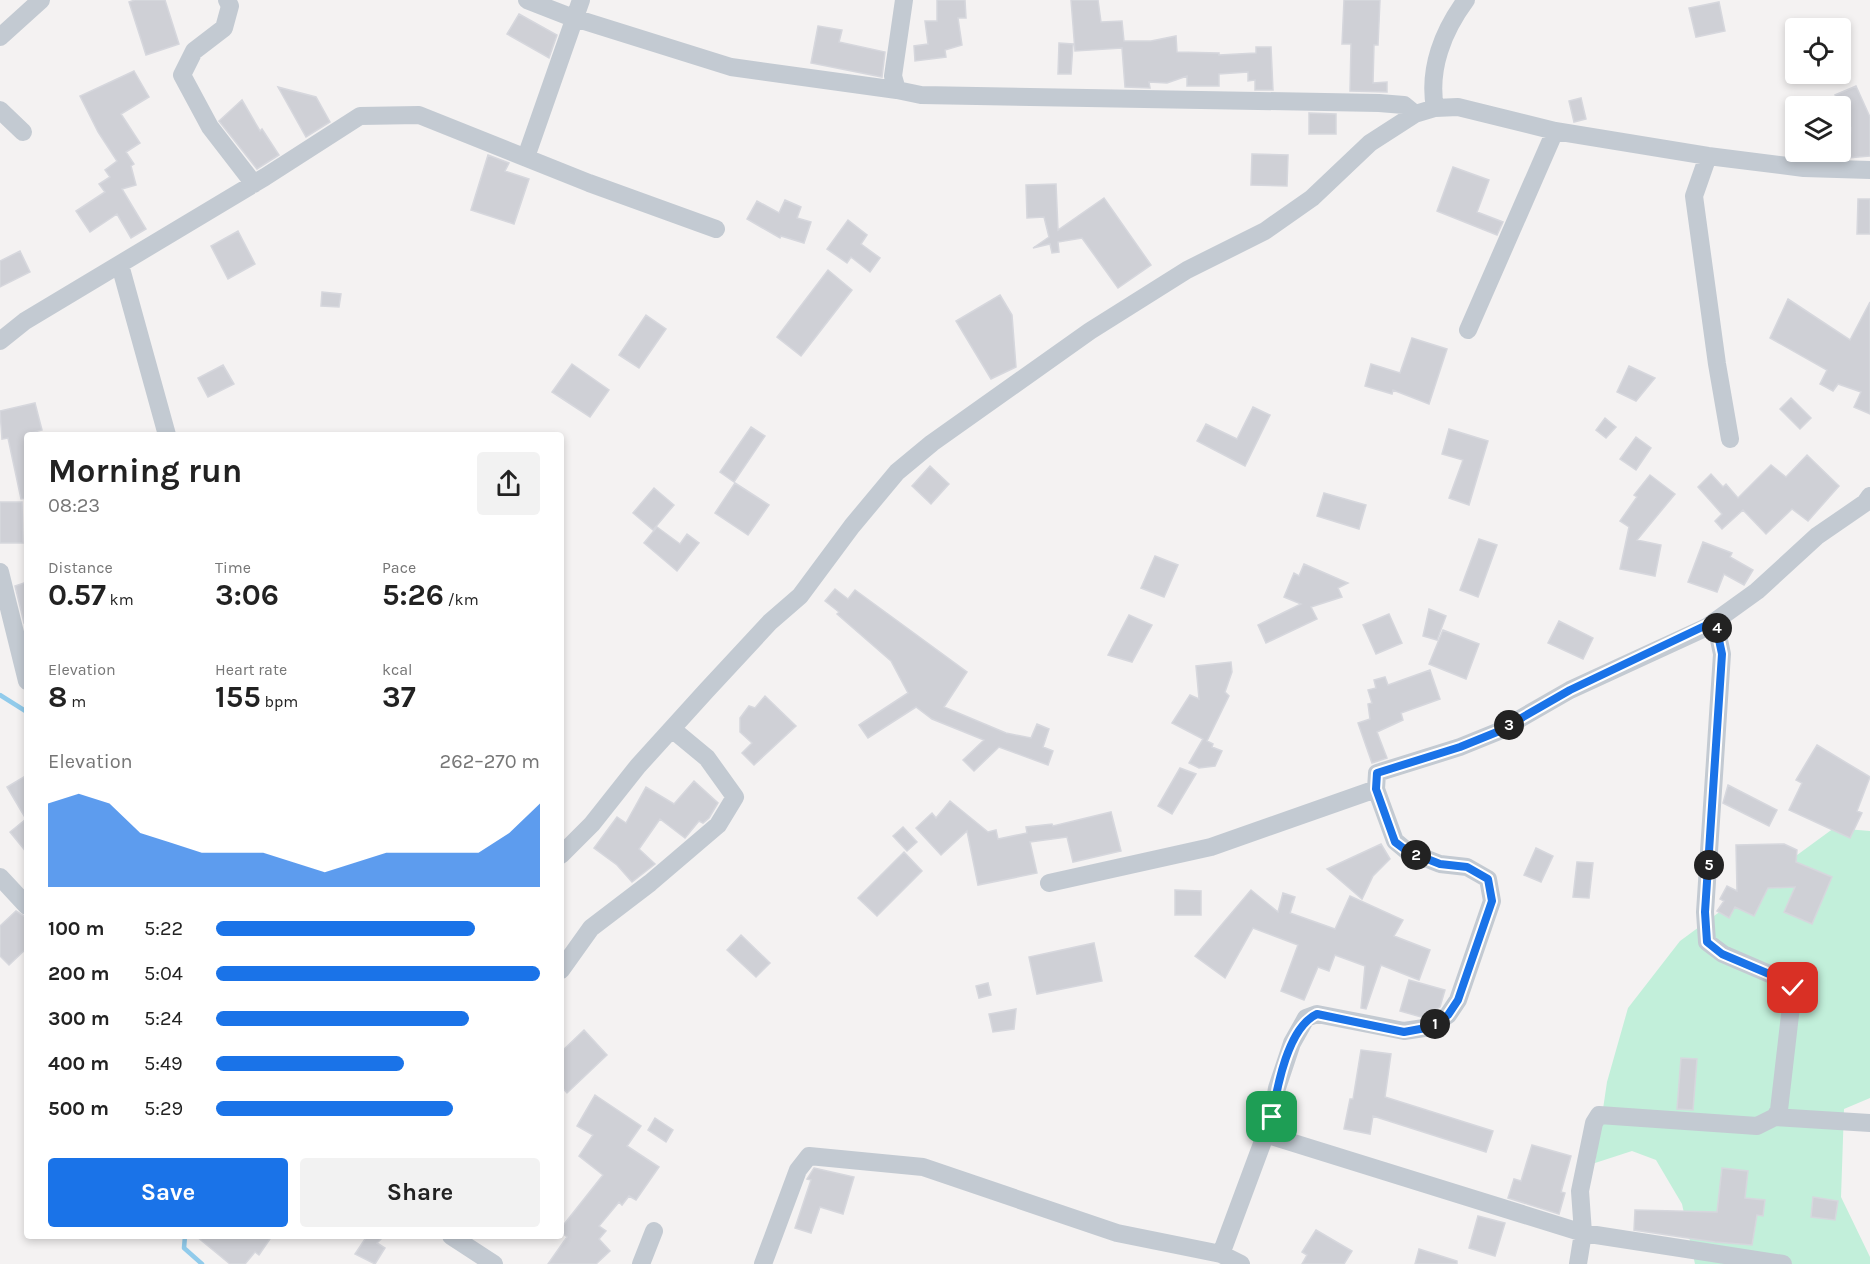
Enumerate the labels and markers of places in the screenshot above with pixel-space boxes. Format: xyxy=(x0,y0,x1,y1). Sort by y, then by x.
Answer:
pin: 4 xyxy=(1702,613,1732,643)
pin: 3 xyxy=(1494,710,1524,740)
pin: 2 xyxy=(1401,840,1431,870)
pin: 5 xyxy=(1694,850,1724,880)
pin xyxy=(1767,962,1818,1013)
pin: 1 xyxy=(1420,1009,1450,1039)
pin xyxy=(1246,1091,1297,1142)

